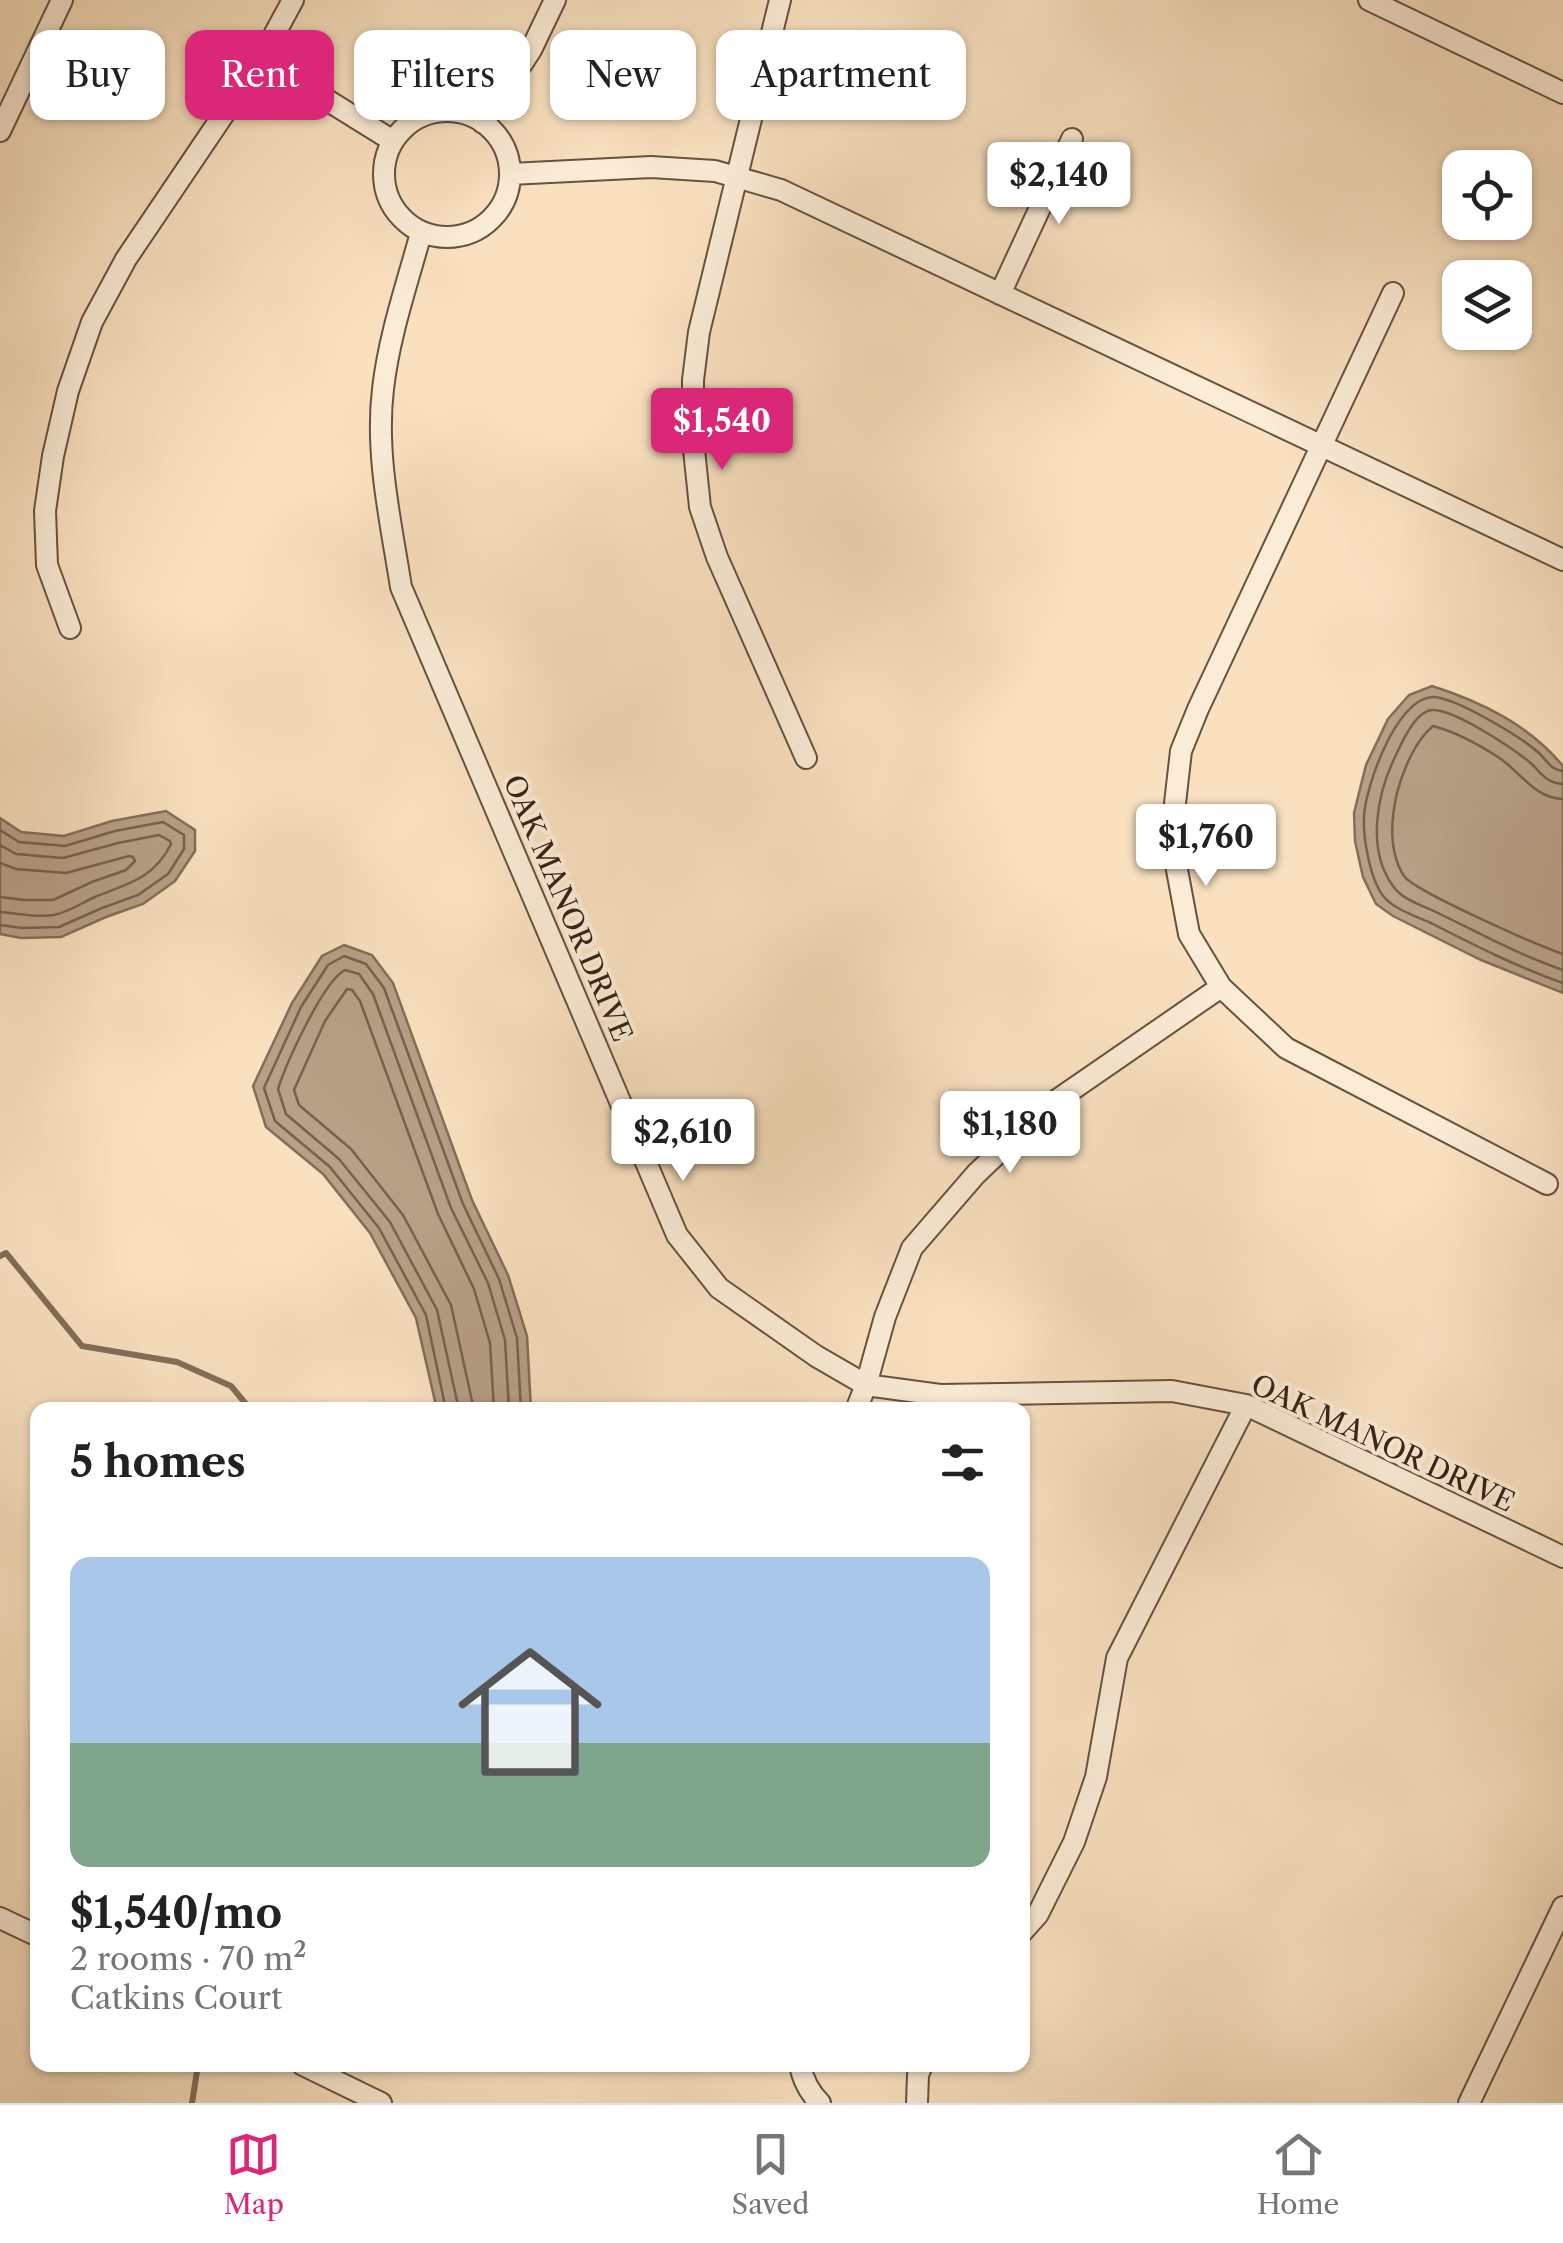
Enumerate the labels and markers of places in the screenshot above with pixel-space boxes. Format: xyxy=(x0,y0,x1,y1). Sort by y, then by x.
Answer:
pin: $2,140 xyxy=(978,142,1140,227)
pin: $1,540 xyxy=(641,388,803,473)
pin: $1,760 xyxy=(1125,804,1287,889)
pin: $1,180 xyxy=(929,1091,1091,1176)
pin: $2,610 xyxy=(602,1099,764,1184)

